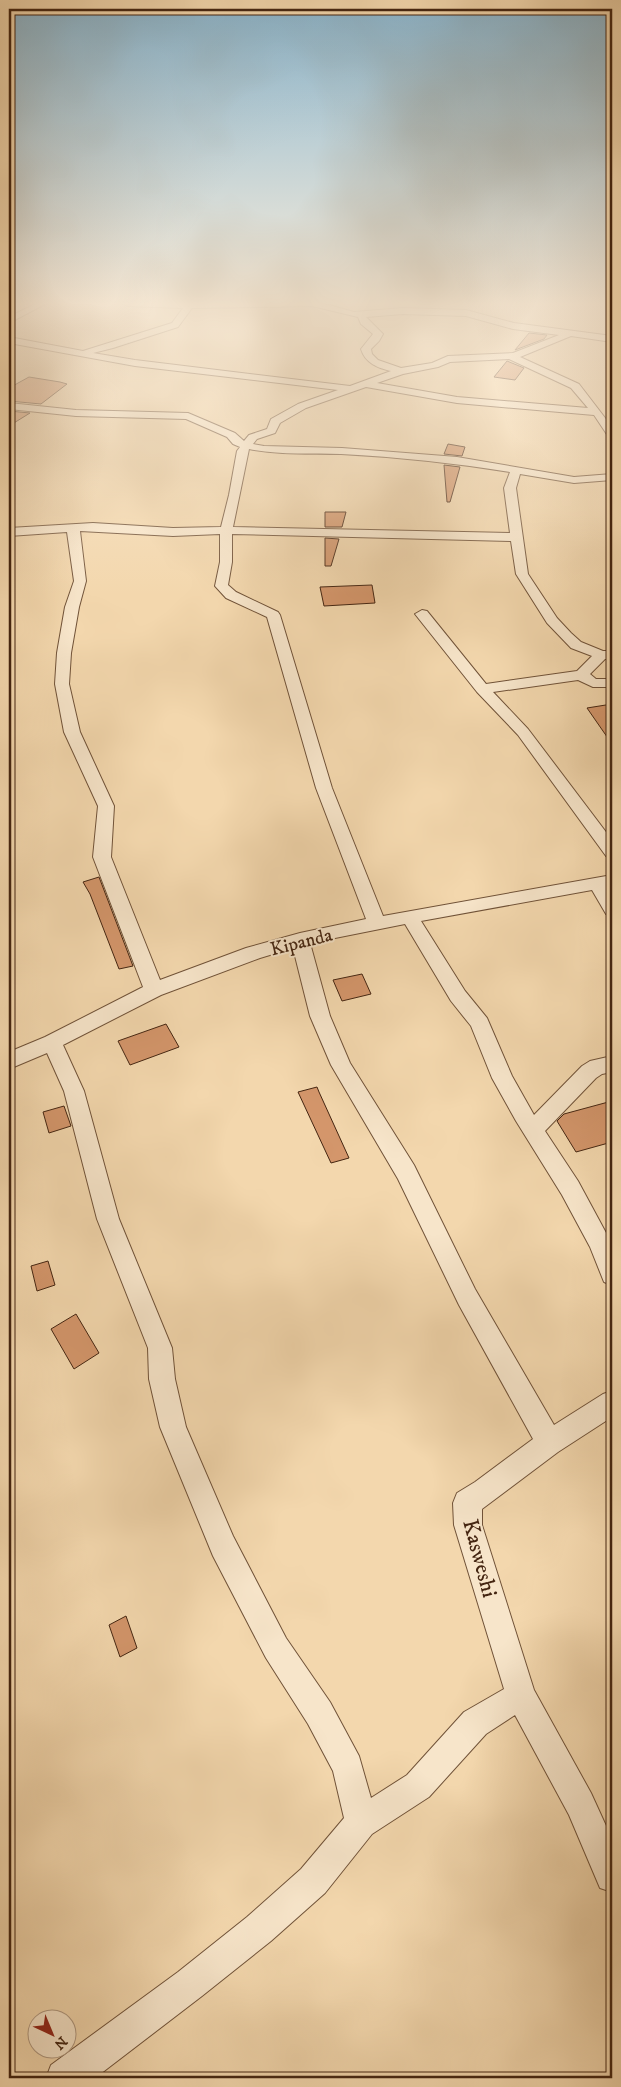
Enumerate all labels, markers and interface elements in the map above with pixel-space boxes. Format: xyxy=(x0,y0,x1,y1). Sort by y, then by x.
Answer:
street label: Kipanda xyxy=(268,924,335,961)
street label: Kasweshi xyxy=(456,1516,503,1600)
north arrow xyxy=(28,2010,78,2060)
text: N xyxy=(50,2032,71,2053)

